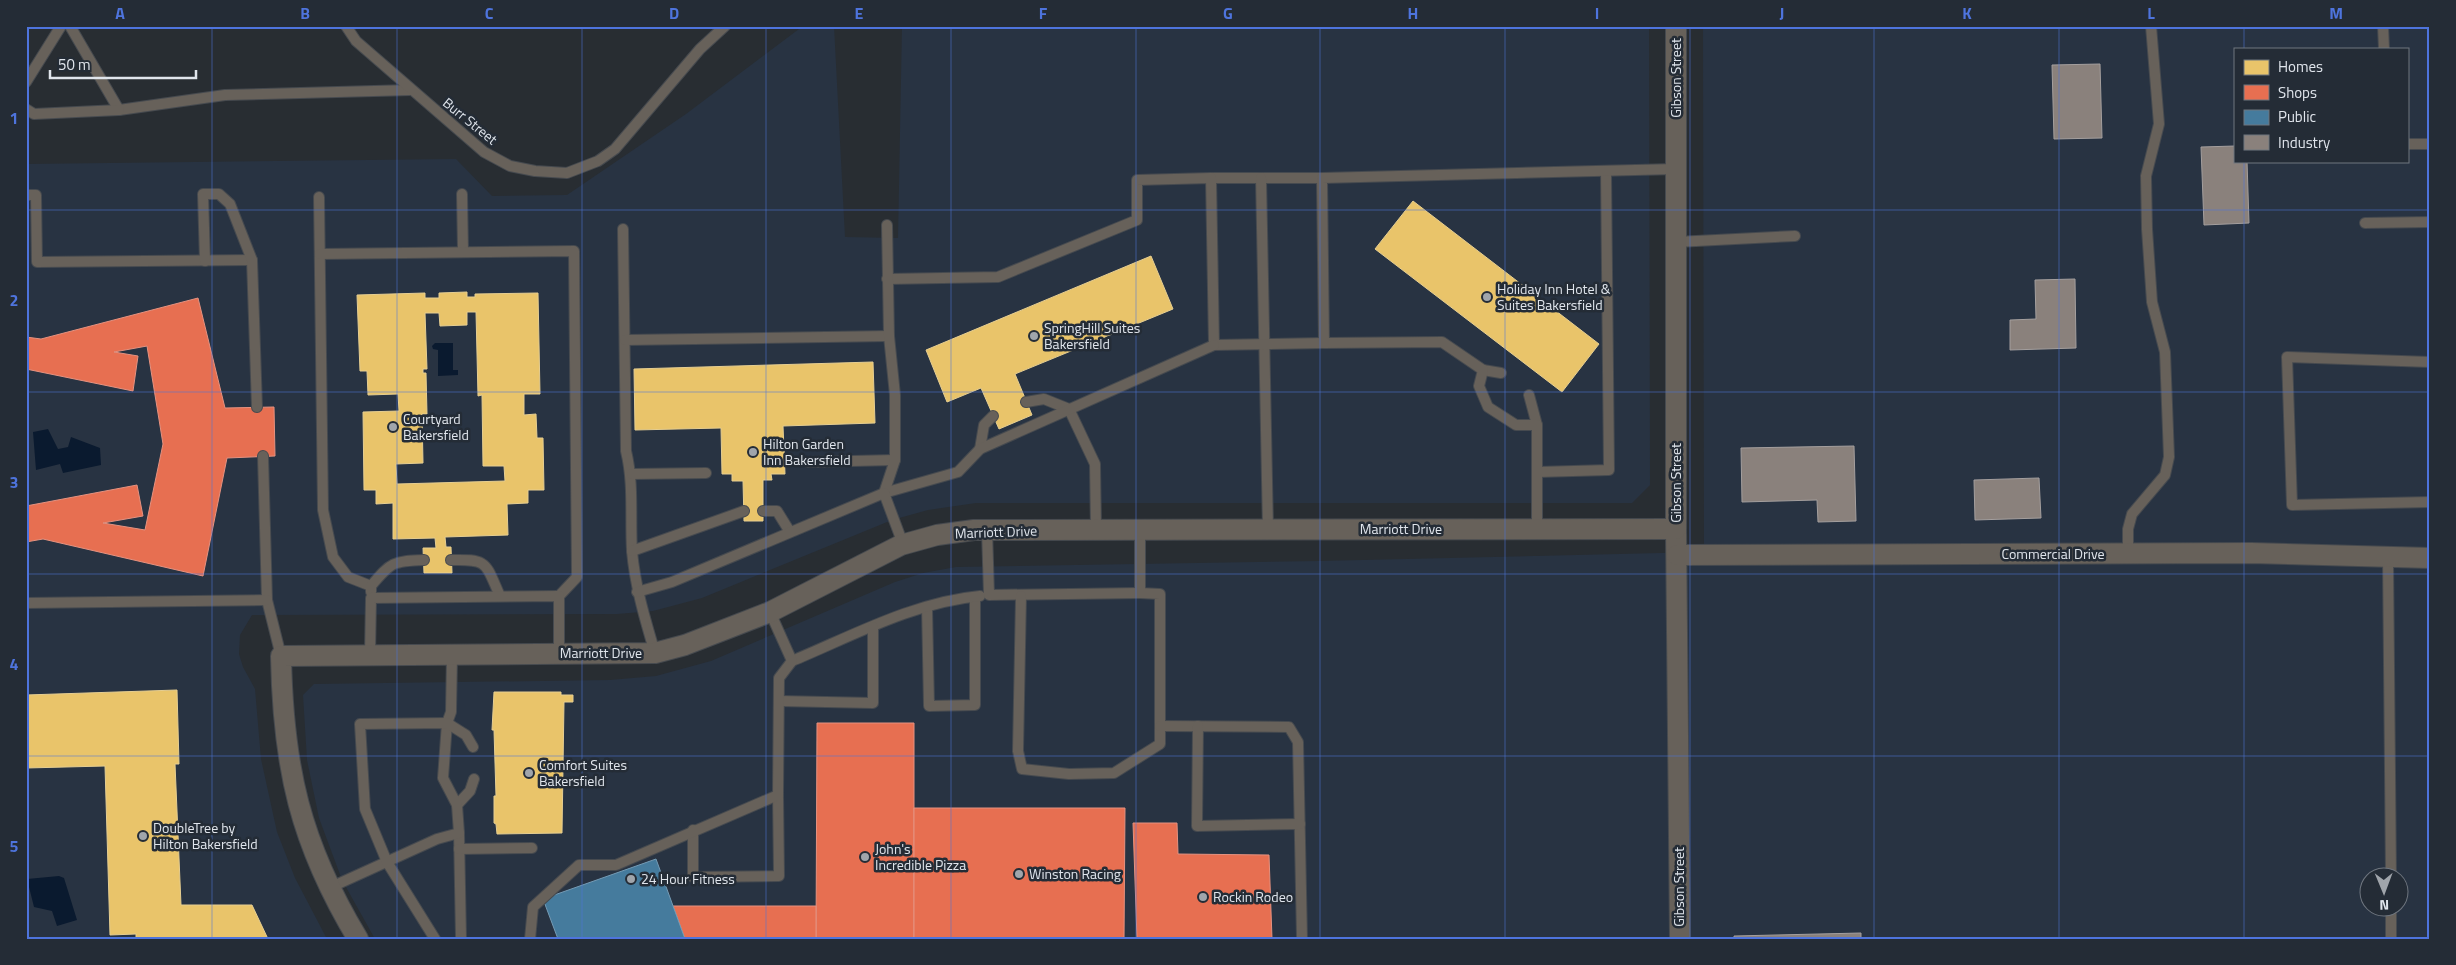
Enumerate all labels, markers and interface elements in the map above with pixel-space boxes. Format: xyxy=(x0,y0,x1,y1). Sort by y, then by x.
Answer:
text: A xyxy=(115,1,125,25)
text: B xyxy=(300,1,310,25)
text: C xyxy=(485,1,494,25)
text: D xyxy=(669,1,679,25)
text: E xyxy=(855,1,864,25)
text: F xyxy=(1039,1,1048,25)
text: G xyxy=(1223,1,1233,25)
text: H xyxy=(1408,1,1418,25)
text: I xyxy=(1595,1,1599,25)
text: J xyxy=(1780,1,1784,25)
text: K xyxy=(1962,1,1972,25)
text: L xyxy=(2147,1,2155,25)
text: M xyxy=(2329,1,2343,25)
street label: Gibson Street xyxy=(1665,38,1686,118)
scale bar xyxy=(50,48,196,80)
legend xyxy=(2234,48,2408,162)
text: 50 m xyxy=(58,53,91,76)
text: Homes xyxy=(2278,55,2323,78)
text: Shops xyxy=(2278,81,2317,104)
street label: Burr Street xyxy=(438,92,502,149)
text: Public xyxy=(2278,105,2316,128)
text: 1 xyxy=(10,106,18,130)
text: Industry xyxy=(2278,131,2330,154)
place label: Holiday Inn Hotel & Suites Bakersfield xyxy=(1497,278,1611,315)
text: 2 xyxy=(10,288,18,312)
marker: Holiday Inn Hotel & Suites Bakersfield xyxy=(1481,291,1493,303)
place label: SpringHill Suites Bakersfield xyxy=(1044,317,1140,354)
marker: SpringHill Suites Bakersfield xyxy=(1028,330,1040,342)
place label: Courtyard Bakersfield xyxy=(403,408,469,445)
marker: Courtyard Bakersfield xyxy=(387,421,399,433)
place label: Hilton Garden Inn Bakersfield xyxy=(763,433,851,470)
street label: Gibson Street xyxy=(1665,443,1686,523)
marker: Hilton Garden Inn Bakersfield xyxy=(747,446,759,458)
text: 3 xyxy=(10,470,18,494)
street label: Marriott Drive xyxy=(1360,518,1442,539)
street label: Marriott Drive xyxy=(954,520,1038,543)
street label: Commercial Drive xyxy=(2001,543,2105,564)
street label: Marriott Drive xyxy=(560,642,642,663)
text: 4 xyxy=(10,652,19,676)
place label: Comfort Suites Bakersfield xyxy=(539,754,627,791)
marker: Comfort Suites Bakersfield xyxy=(523,767,535,779)
place label: DoubleTree by Hilton Bakersfield xyxy=(153,817,258,854)
marker: DoubleTree by Hilton Bakersfield xyxy=(137,830,149,842)
text: 5 xyxy=(10,834,19,858)
place label: John's Incredible Pizza xyxy=(875,838,966,875)
street label: Gibson Street xyxy=(1668,847,1689,927)
marker: John's Incredible Pizza xyxy=(859,851,871,863)
place label: Winston Racing xyxy=(1029,863,1121,884)
place label: 24 Hour Fitness xyxy=(641,868,735,889)
marker: Winston Racing xyxy=(1013,868,1025,880)
north arrow xyxy=(2358,868,2408,918)
marker: 24 Hour Fitness xyxy=(625,873,637,885)
place label: Rockin Rodeo xyxy=(1213,886,1293,907)
marker: Rockin Rodeo xyxy=(1197,891,1209,903)
text: N xyxy=(2379,895,2389,916)

